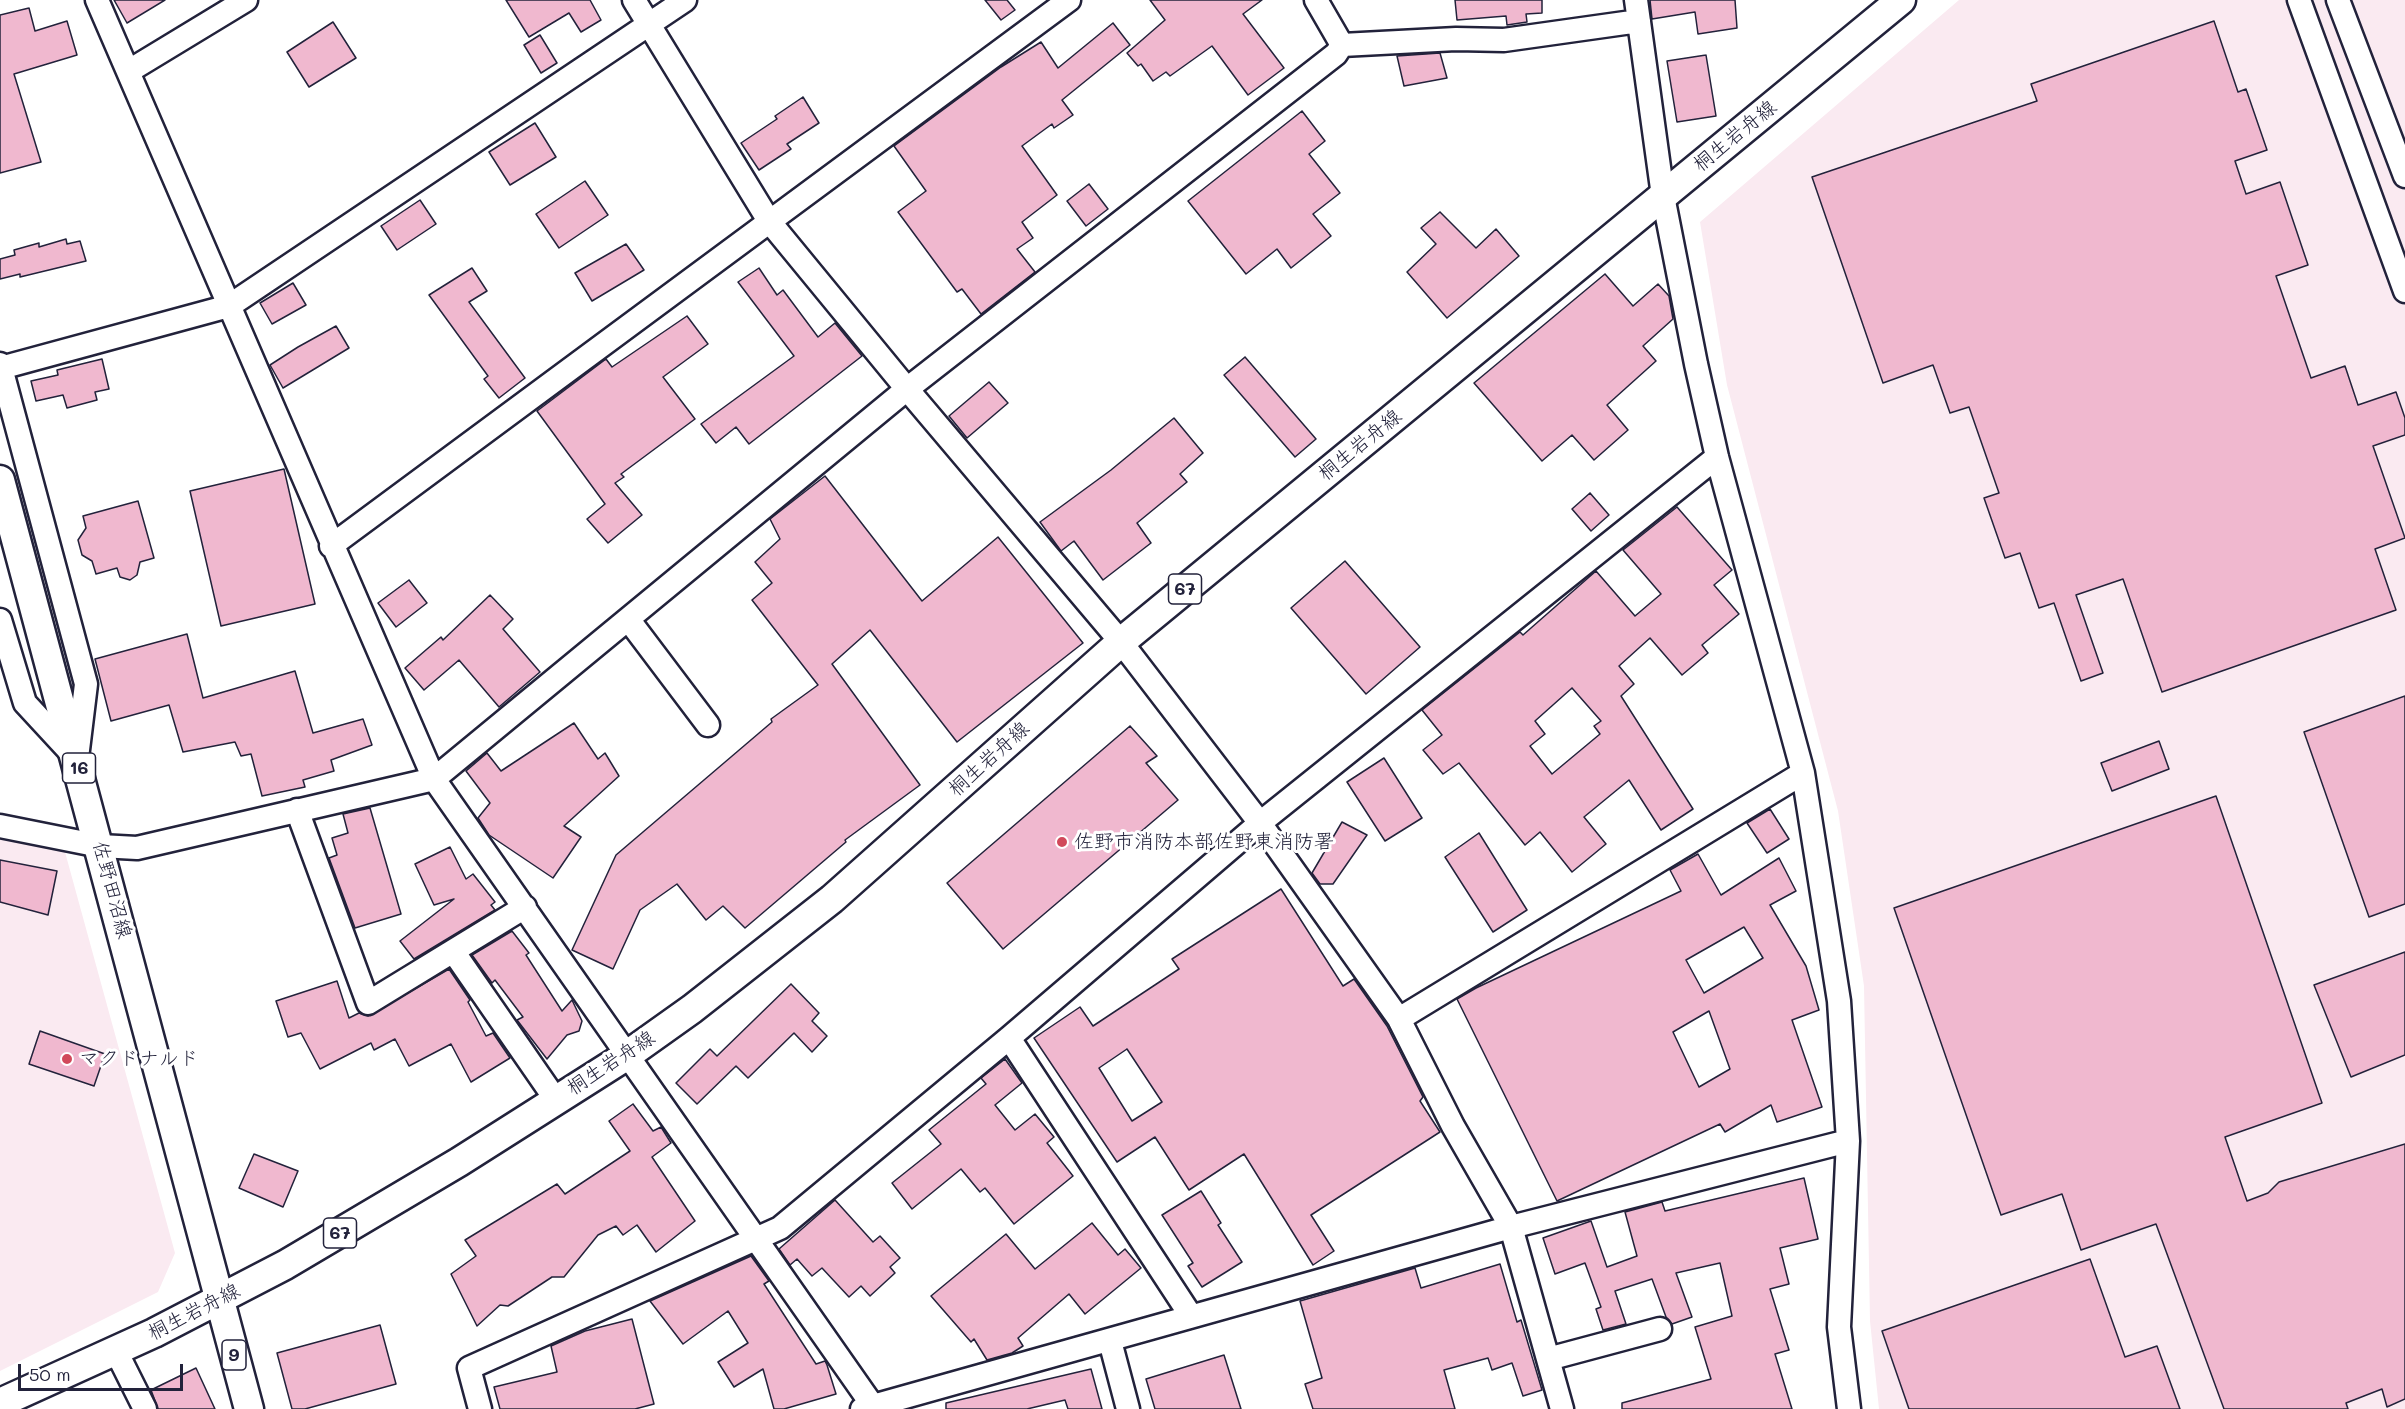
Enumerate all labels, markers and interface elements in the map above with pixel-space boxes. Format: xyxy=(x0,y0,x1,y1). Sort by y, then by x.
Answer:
street label: 桐生岩舟線 xyxy=(1689,95,1781,177)
street label: 桐生岩舟線 xyxy=(1314,404,1406,486)
road number: 67 xyxy=(1168,574,1202,604)
street label: 桐生岩舟線 xyxy=(944,717,1034,801)
road number: 16 xyxy=(62,753,96,783)
place label: 佐野市消防本部佐野東消防署 xyxy=(1074,830,1334,854)
marker: 佐野市消防本部佐野東消防署 xyxy=(1055,835,1069,849)
street label: 佐野田沼線 xyxy=(87,839,137,941)
street label: 桐生岩舟線 xyxy=(563,1026,659,1100)
place label: マクドナルド xyxy=(79,1047,199,1071)
marker: マクドナルド xyxy=(60,1052,74,1066)
road number: 67 xyxy=(324,1218,356,1248)
street label: 桐生岩舟線 xyxy=(144,1279,244,1345)
road number: 9 xyxy=(222,1340,246,1370)
scale bar xyxy=(21,1352,186,1390)
text: 50 m xyxy=(29,1362,71,1386)

